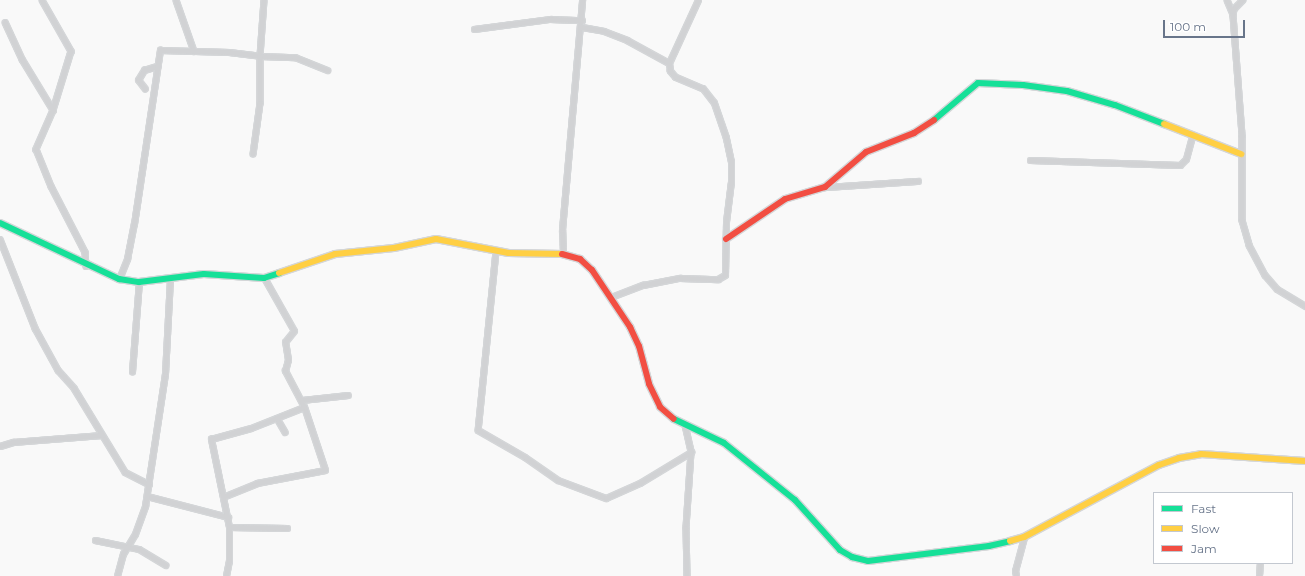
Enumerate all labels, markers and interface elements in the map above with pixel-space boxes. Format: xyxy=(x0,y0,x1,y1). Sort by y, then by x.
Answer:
scale bar xyxy=(1165,12,1247,38)
text: 100 m xyxy=(1170,19,1206,34)
legend xyxy=(1153,492,1293,564)
text: Fast xyxy=(1191,501,1216,516)
text: Slow xyxy=(1191,521,1220,536)
text: Jam xyxy=(1191,541,1217,556)

